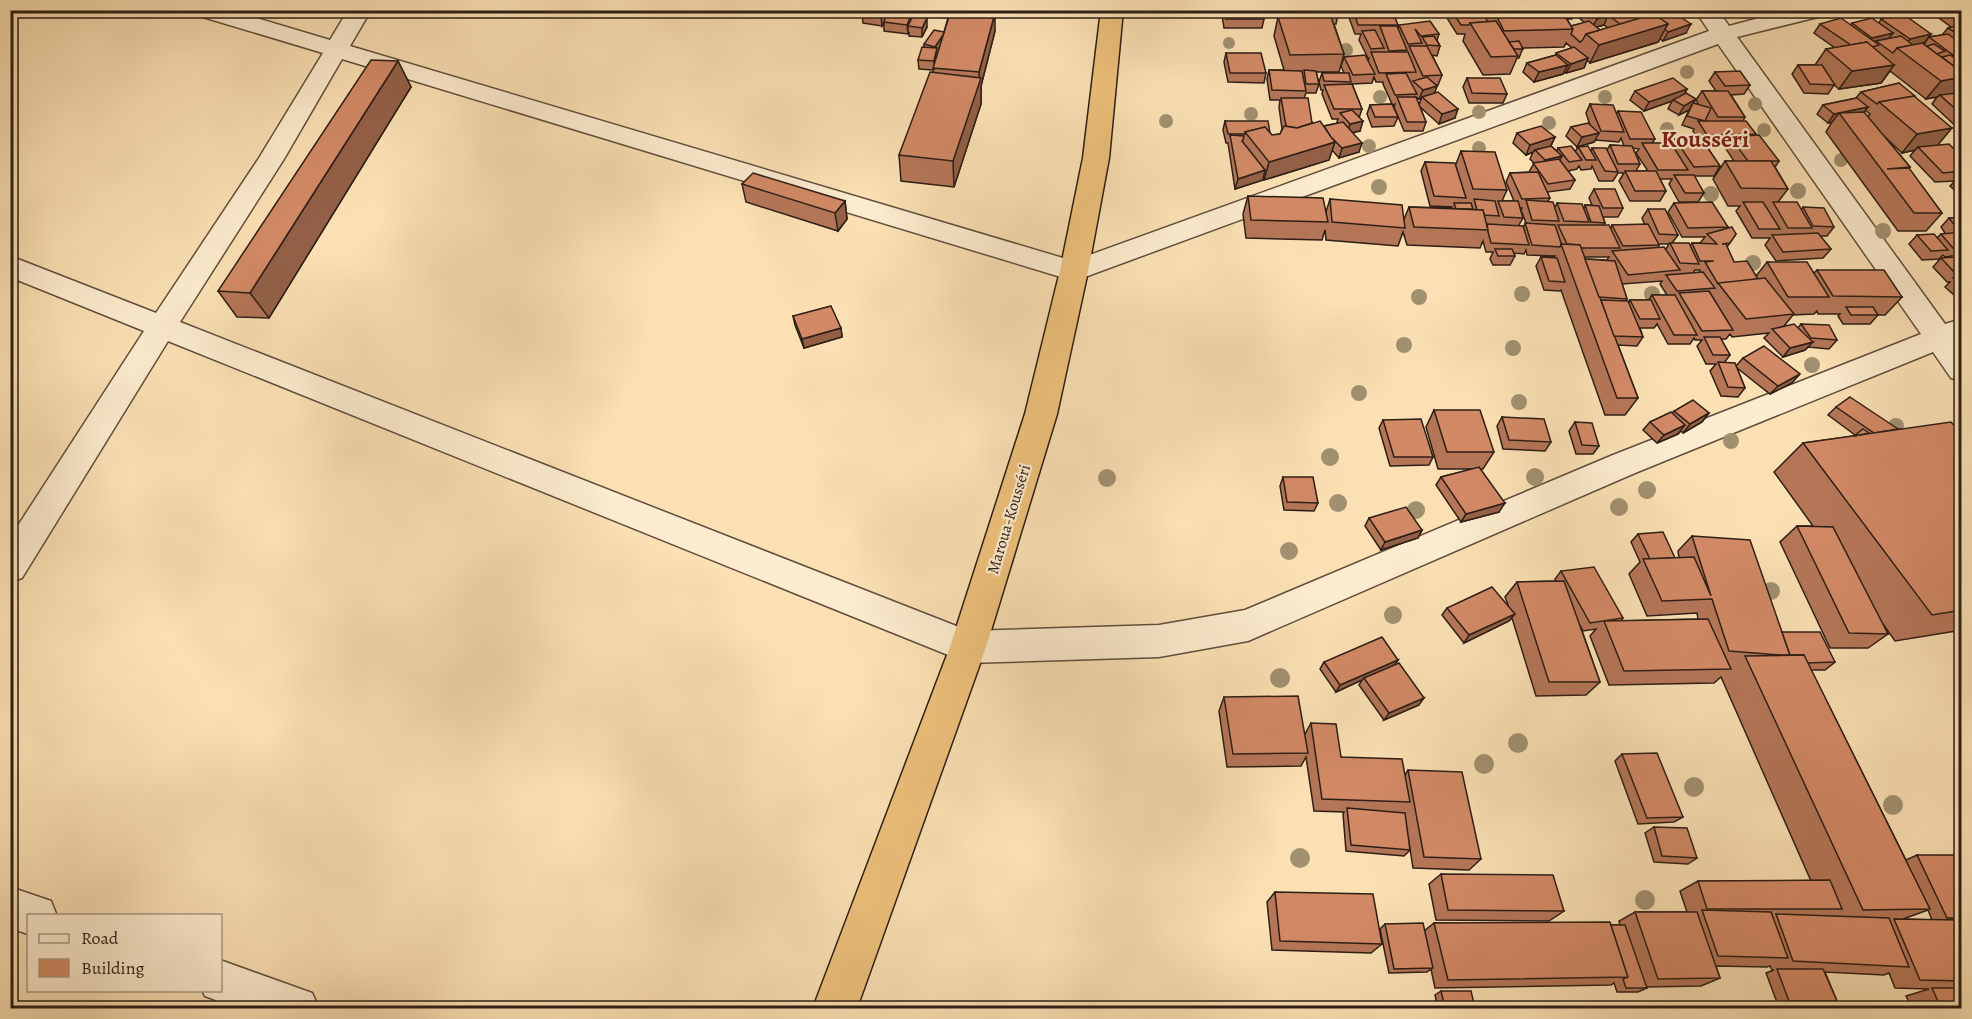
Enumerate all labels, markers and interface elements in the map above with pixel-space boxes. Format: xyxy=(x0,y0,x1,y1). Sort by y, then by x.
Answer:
district label: Kousséri xyxy=(1661,123,1749,155)
street label: Maroua-Kousséri xyxy=(982,462,1036,577)
legend xyxy=(27,914,222,992)
text: Road xyxy=(81,926,119,950)
text: Building xyxy=(81,956,145,980)

